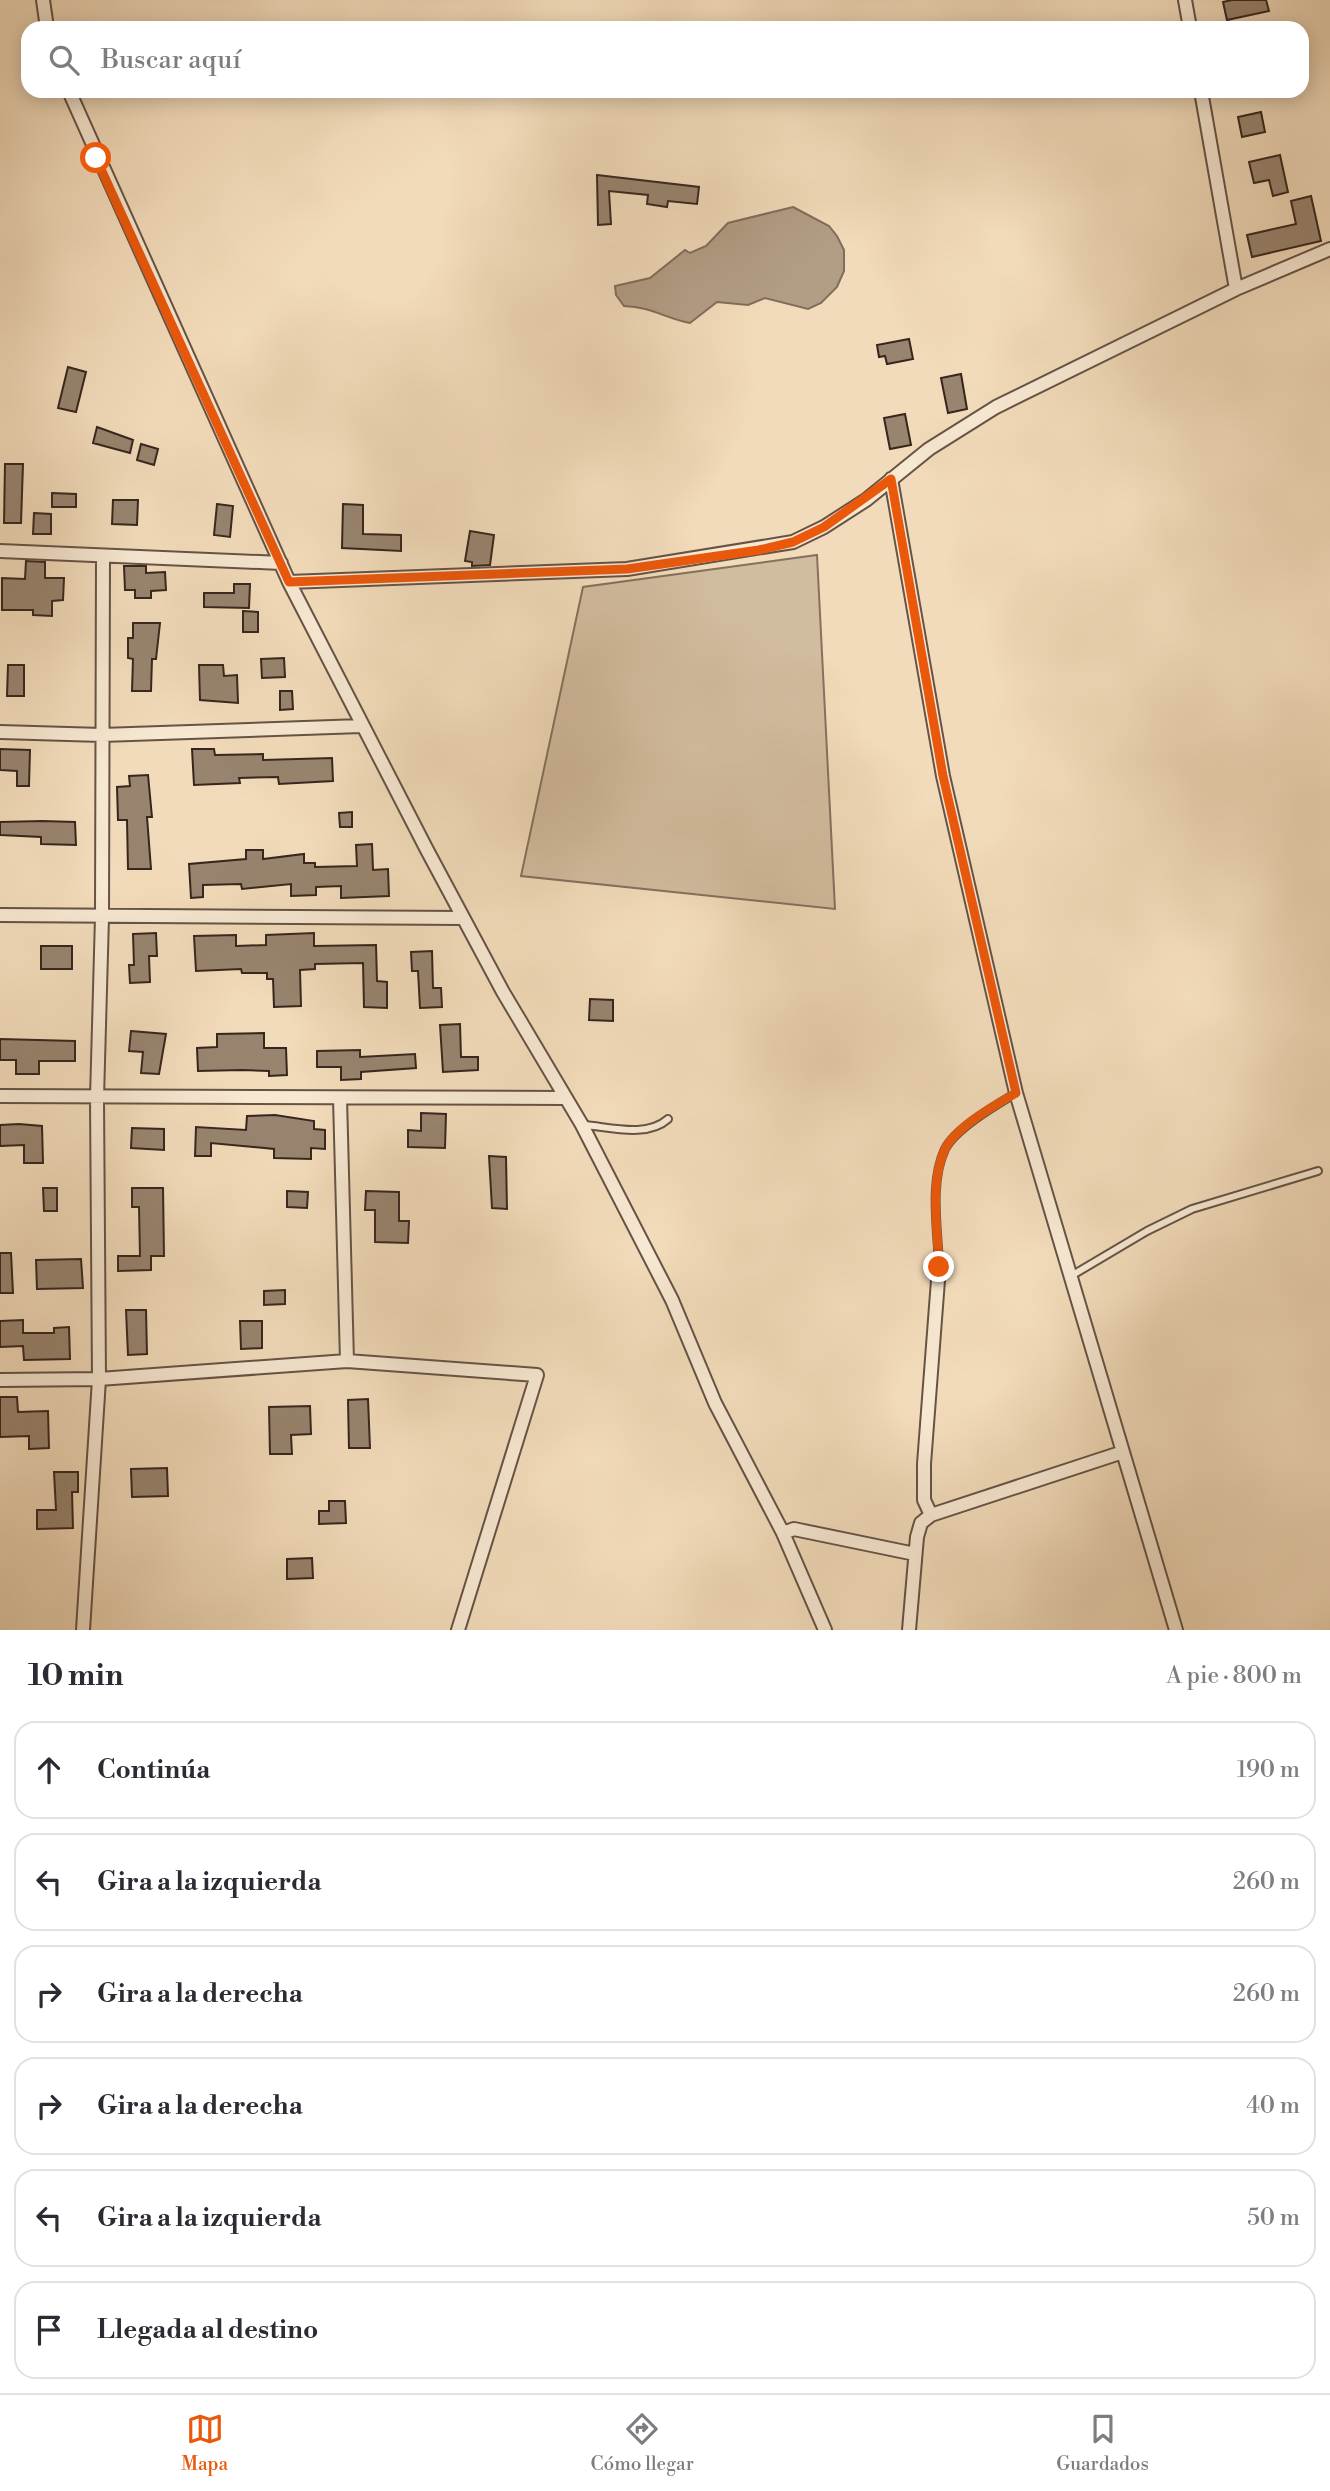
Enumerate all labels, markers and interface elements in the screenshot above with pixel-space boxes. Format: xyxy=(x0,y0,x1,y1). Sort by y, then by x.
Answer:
search box xyxy=(21,21,1309,98)
icon: search xyxy=(45,41,83,79)
text: Buscar aquí xyxy=(101,44,241,76)
route start xyxy=(80,142,111,173)
route end xyxy=(923,1251,954,1282)
text: 10 min xyxy=(28,1657,123,1695)
text: A pie · 800 m xyxy=(1166,1662,1302,1690)
icon: ahead xyxy=(30,1751,68,1789)
text: Continúa xyxy=(97,1754,210,1786)
text: 190 m xyxy=(1237,1756,1300,1784)
icon: left xyxy=(30,1863,68,1901)
text: Gira a la izquierda xyxy=(97,1866,321,1898)
text: 260 m xyxy=(1233,1868,1300,1896)
icon: right xyxy=(30,1975,68,2013)
text: Gira a la derecha xyxy=(97,1978,303,2010)
text: 260 m xyxy=(1233,1980,1300,2008)
icon: right xyxy=(30,2087,68,2125)
text: Gira a la derecha xyxy=(97,2090,303,2122)
text: 40 m xyxy=(1246,2092,1300,2120)
icon: left xyxy=(30,2199,68,2237)
text: Gira a la izquierda xyxy=(97,2202,321,2234)
text: 50 m xyxy=(1247,2204,1300,2232)
icon: arrive xyxy=(30,2311,68,2349)
text: Llegada al destino xyxy=(97,2314,318,2346)
tab: Mapa xyxy=(181,2410,228,2476)
tab: Cómo llegar xyxy=(590,2410,694,2476)
tab: Guardados xyxy=(1056,2410,1149,2476)

